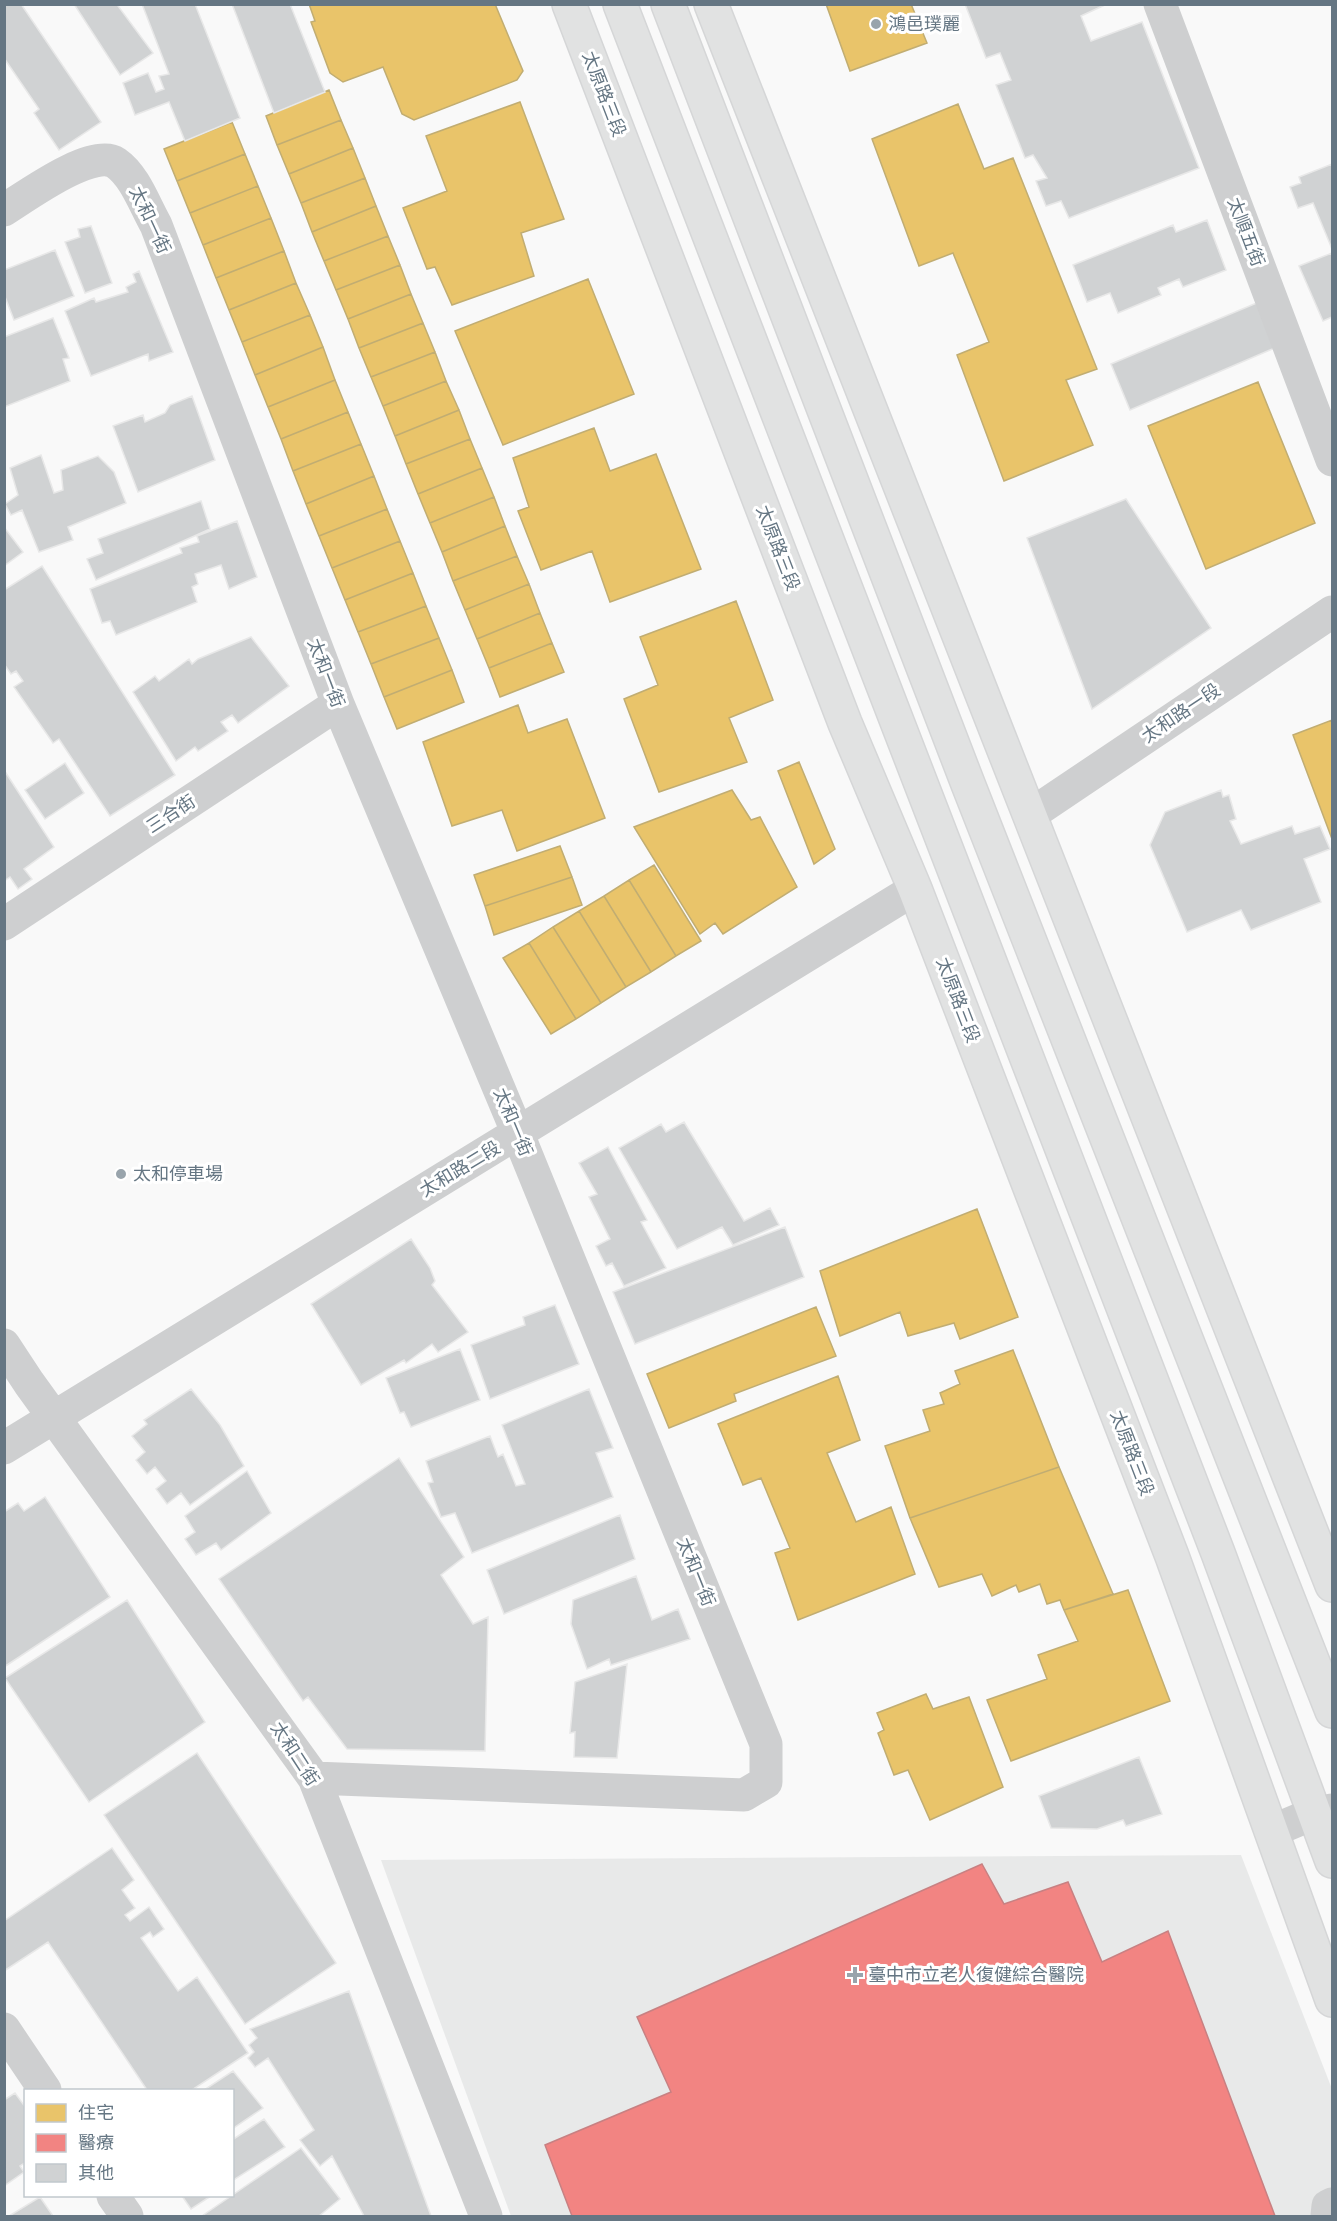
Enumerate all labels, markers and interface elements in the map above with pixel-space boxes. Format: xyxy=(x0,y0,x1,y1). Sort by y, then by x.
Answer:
place label: 鴻邑璞麗 xyxy=(888,12,960,34)
marker: 鴻邑璞麗 xyxy=(869,17,883,31)
street label: 太原路三段 xyxy=(579,48,631,140)
street label: 太和一街 xyxy=(126,182,176,257)
street label: 太順五街 xyxy=(1224,194,1270,269)
street label: 太原路三段 xyxy=(753,502,805,594)
street label: 太和一街 xyxy=(304,635,350,710)
street label: 太和路一段 xyxy=(1137,678,1224,746)
street label: 三合街 xyxy=(142,789,199,837)
street label: 太原路三段 xyxy=(933,954,985,1046)
street label: 太和一街 xyxy=(490,1084,538,1159)
street label: 太和路二段 xyxy=(415,1136,504,1201)
place label: 太和停車場 xyxy=(133,1162,223,1184)
marker: 太和停車場 xyxy=(114,1167,128,1181)
street label: 太原路三段 xyxy=(1107,1407,1159,1499)
street label: 太和一街 xyxy=(673,1534,721,1609)
street label: 太和二街 xyxy=(267,1717,325,1790)
place label: 臺中市立老人復健綜合醫院 xyxy=(868,1963,1084,1985)
marker: 臺中市立老人復健綜合醫院 xyxy=(846,1966,864,1984)
legend xyxy=(24,2089,234,2197)
text: 住宅 xyxy=(78,2101,114,2123)
text: 醫療 xyxy=(78,2131,114,2153)
text: 其他 xyxy=(78,2161,114,2183)

